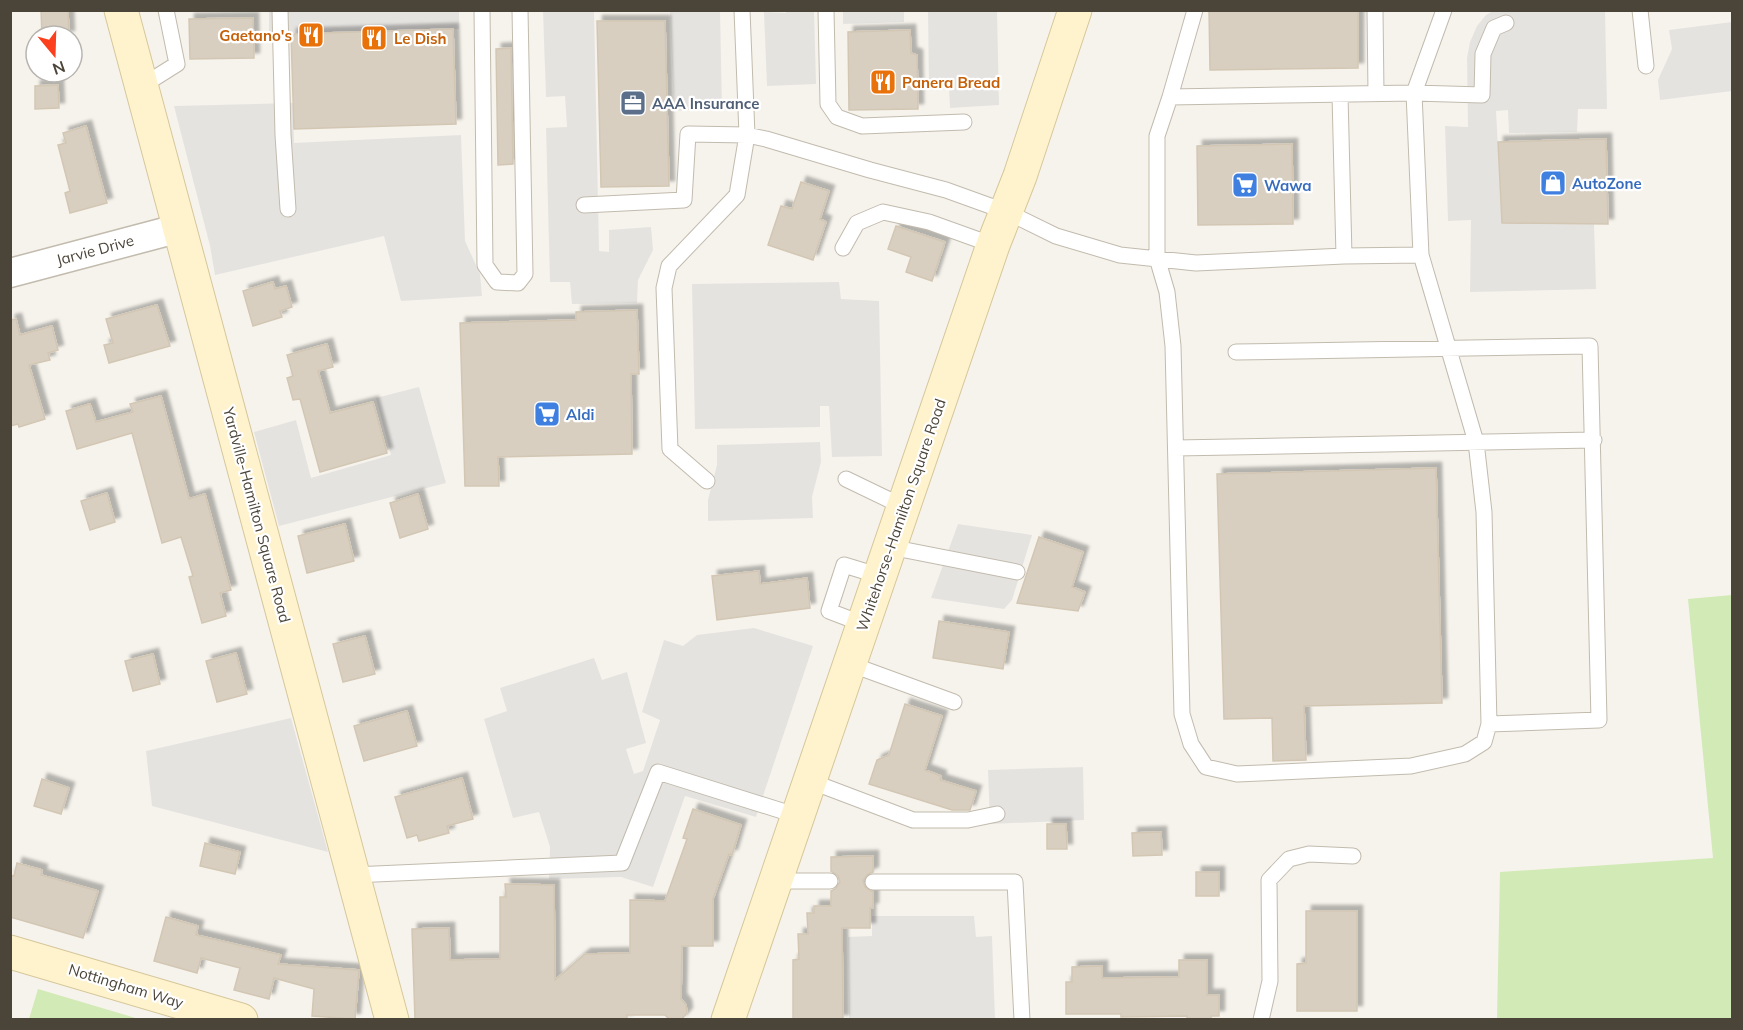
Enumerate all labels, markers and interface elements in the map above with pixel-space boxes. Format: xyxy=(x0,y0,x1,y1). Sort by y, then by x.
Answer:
restaurant icon: Gaetano's xyxy=(296,20,326,50)
restaurant icon: Le Dish xyxy=(359,23,389,53)
north arrow xyxy=(24,24,84,84)
place label: Gaetano's xyxy=(219,26,292,45)
place label: Le Dish xyxy=(394,29,447,48)
text: N xyxy=(50,57,68,80)
restaurant icon: Panera Bread xyxy=(868,67,898,97)
place label: Panera Bread xyxy=(902,73,1000,92)
office icon: AAA Insurance xyxy=(618,88,648,118)
place label: AAA Insurance xyxy=(652,94,759,113)
shop icon: AutoZone xyxy=(1538,168,1568,198)
supermarket icon: Wawa xyxy=(1230,170,1260,200)
place label: AutoZone xyxy=(1572,174,1642,193)
place label: Wawa xyxy=(1264,176,1312,195)
street label: Jarvie Drive xyxy=(54,231,136,269)
street label: Whitehorse-Hamilton Square Road xyxy=(852,396,950,634)
supermarket icon: Aldi xyxy=(532,399,562,429)
street label: Yardville-Hamilton Square Road xyxy=(219,404,295,625)
place label: Aldi xyxy=(566,405,594,424)
street label: Nottingham Way xyxy=(66,960,186,1012)

